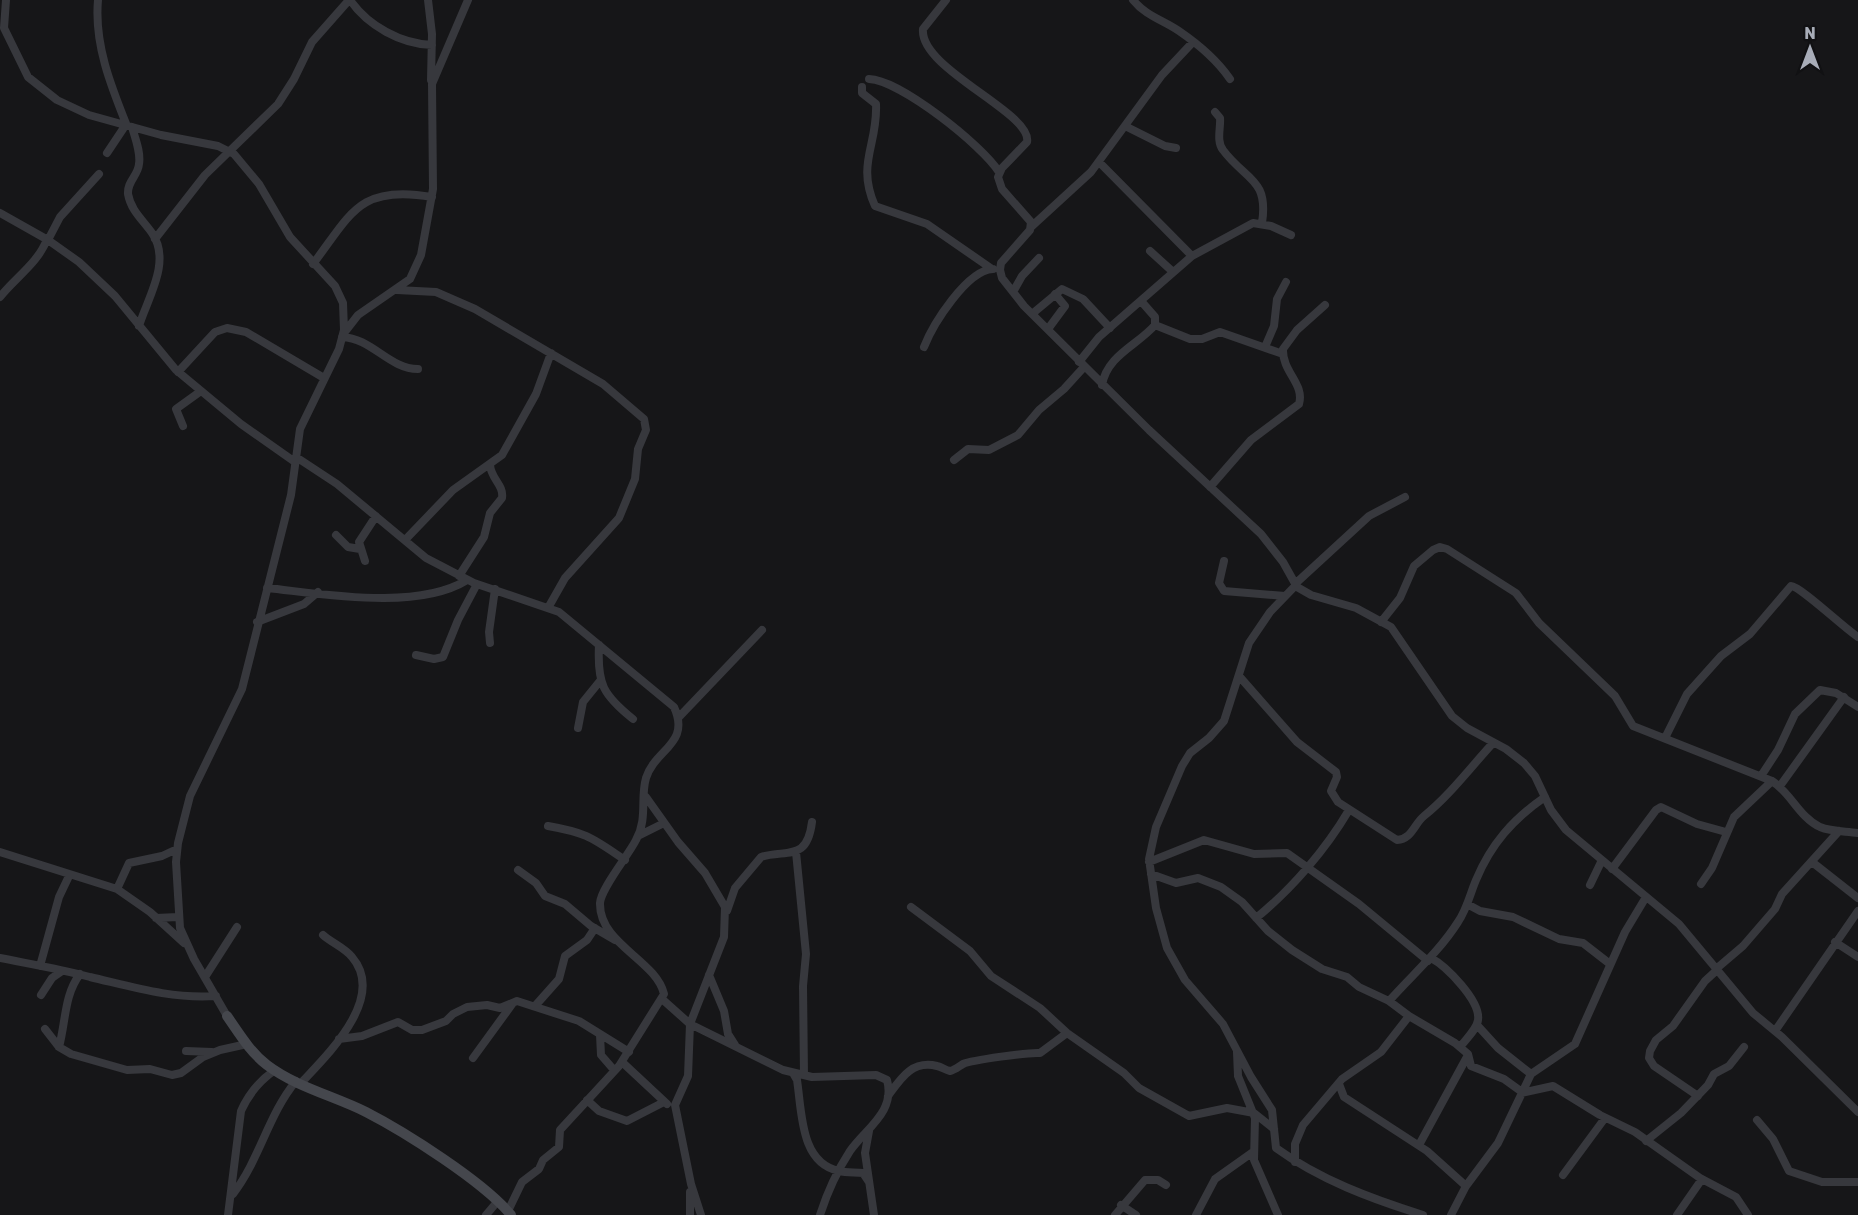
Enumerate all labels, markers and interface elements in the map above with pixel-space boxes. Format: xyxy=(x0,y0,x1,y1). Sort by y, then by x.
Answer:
north arrow xyxy=(1780,18,1840,78)
text: N xyxy=(1804,24,1816,43)

